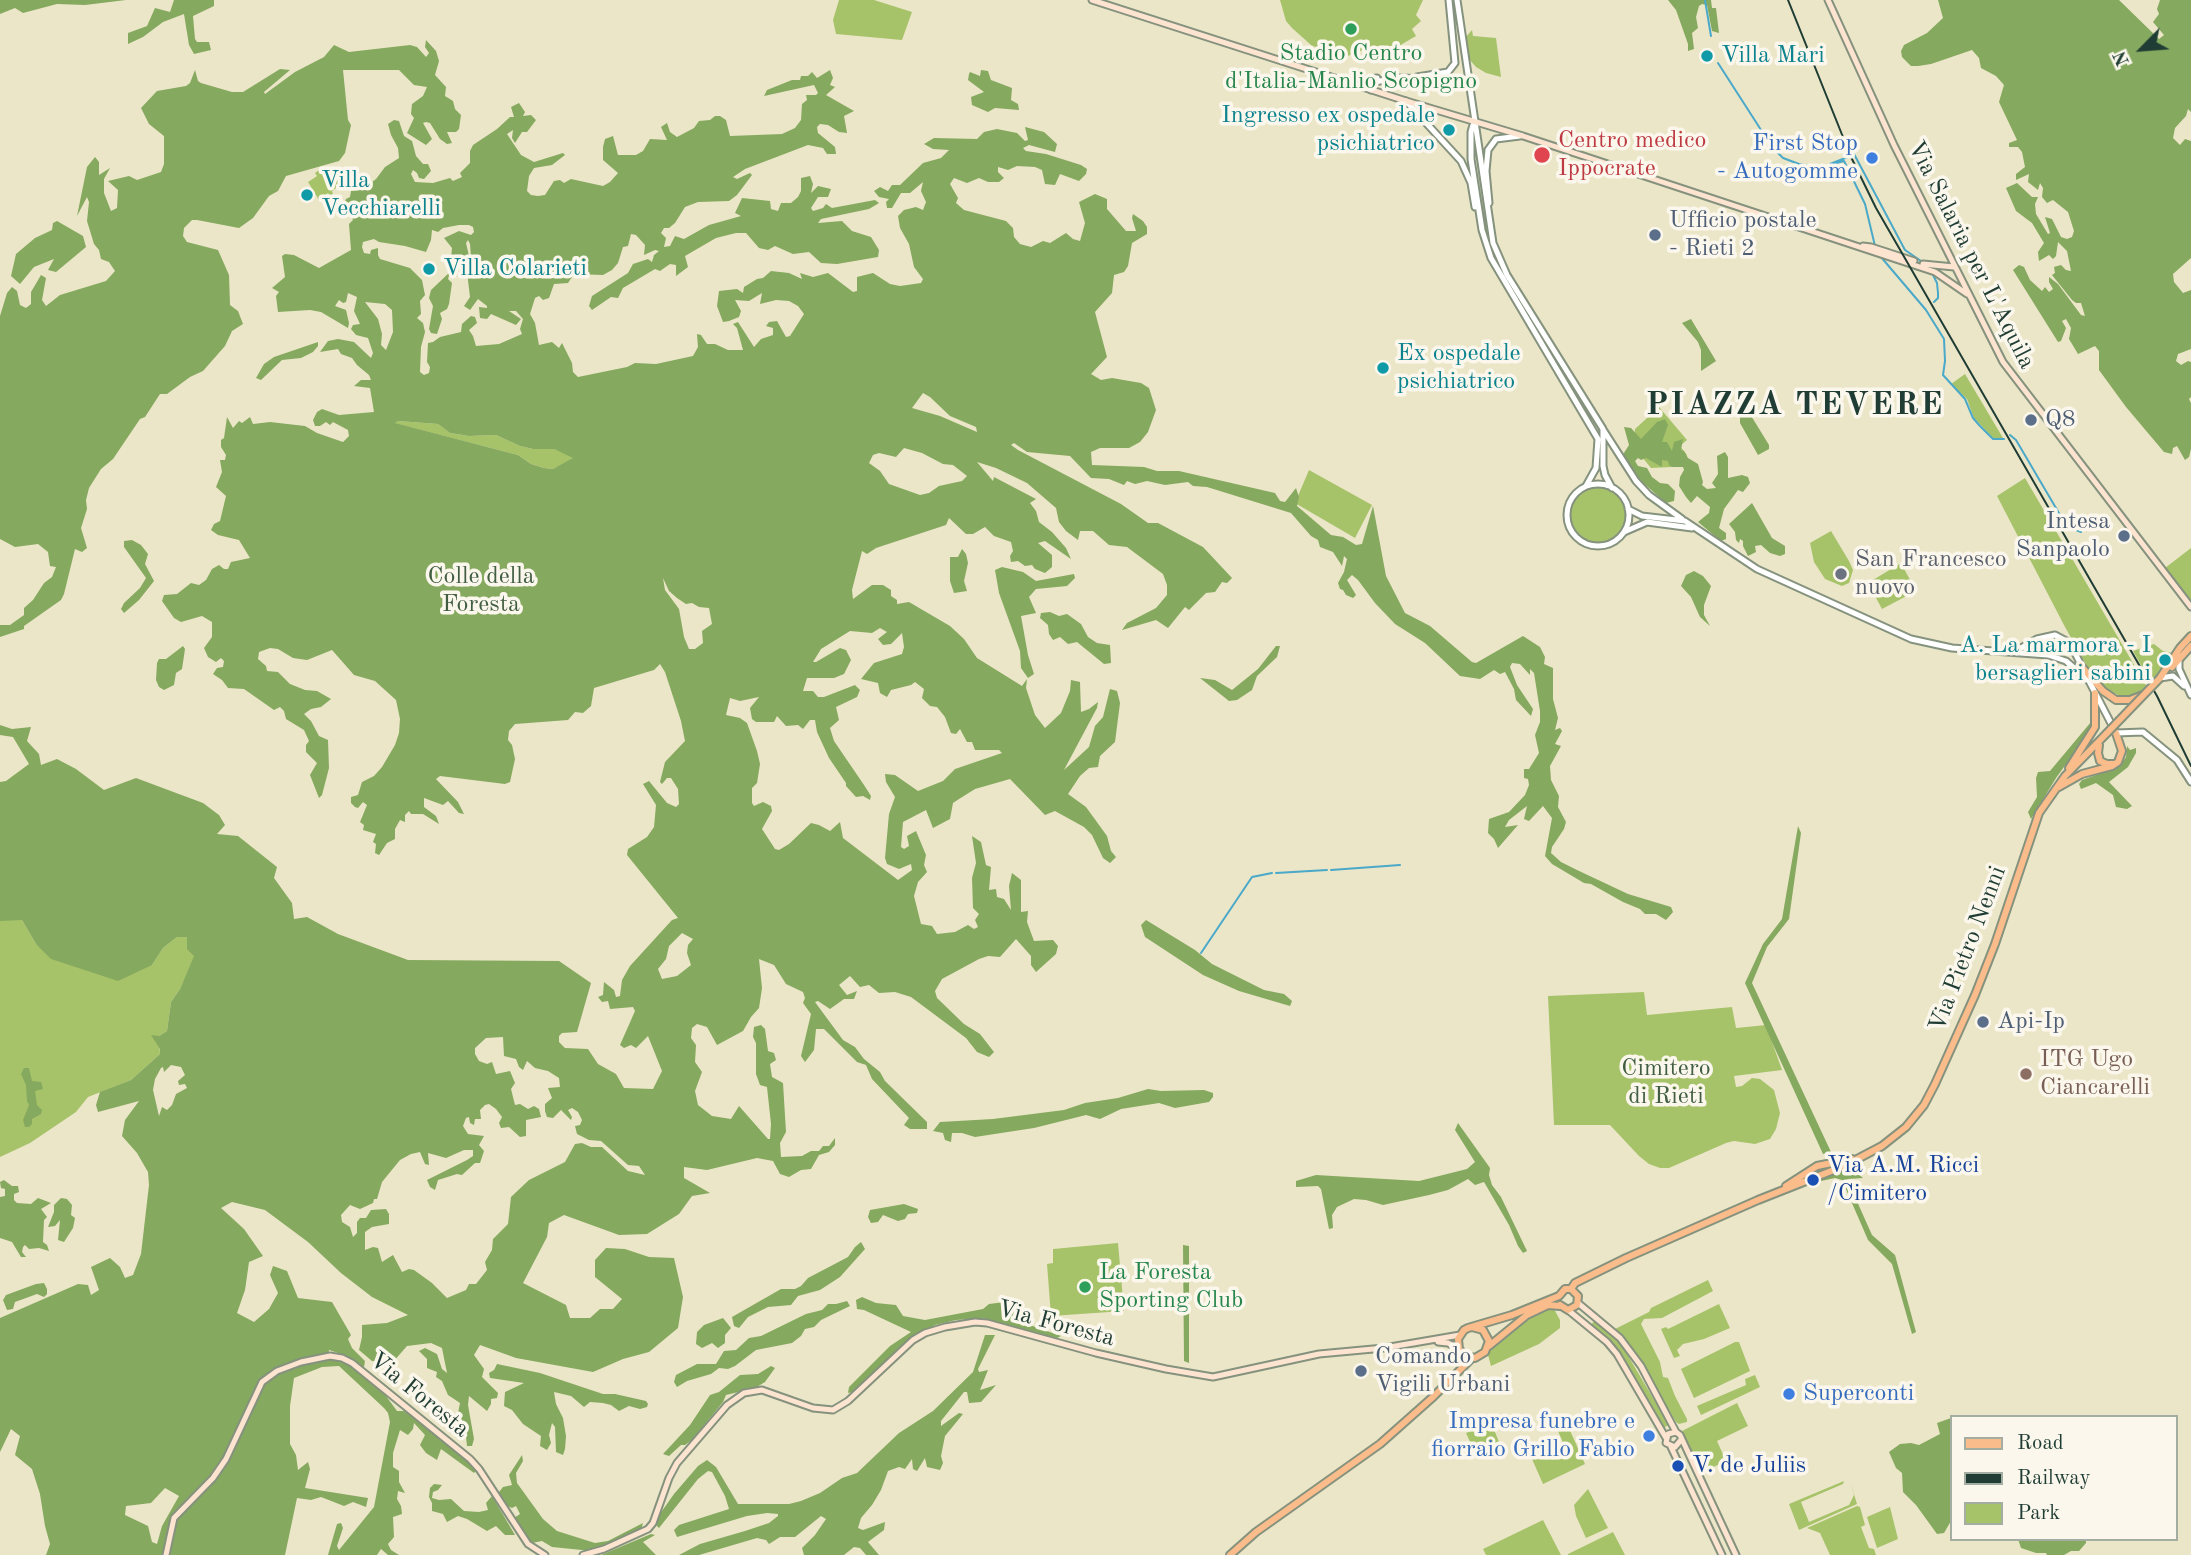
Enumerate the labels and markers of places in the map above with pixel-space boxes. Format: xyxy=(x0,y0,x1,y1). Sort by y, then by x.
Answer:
marker: Stadio Centro d'Italia-Manlio Scopigno xyxy=(1343,21,1359,37)
place label: Stadio Centro d'Italia-Manlio Scopigno xyxy=(1225,40,1477,96)
place label: Villa Mari xyxy=(1721,42,1825,70)
marker: Villa Mari xyxy=(1699,48,1715,64)
place label: Ingresso ex ospedale psichiatrico xyxy=(1221,102,1435,158)
marker: Ingresso ex ospedale psichiatrico xyxy=(1441,122,1457,138)
place label: Centro medico Ippocrate xyxy=(1558,127,1706,183)
place label: First Stop - Autogomme xyxy=(1717,130,1858,186)
marker: Centro medico Ippocrate xyxy=(1532,145,1552,165)
marker: First Stop - Autogomme xyxy=(1864,150,1880,166)
place label: Villa Vecchiarelli xyxy=(321,167,441,223)
marker: Villa Vecchiarelli xyxy=(299,187,315,203)
place label: Ufficio postale - Rieti 2 xyxy=(1669,207,1816,263)
marker: Ufficio postale - Rieti 2 xyxy=(1647,227,1663,243)
place label: Villa Colarieti xyxy=(443,255,587,283)
marker: Villa Colarieti xyxy=(421,261,437,277)
place label: Ex ospedale psichiatrico xyxy=(1397,340,1520,396)
marker: Ex ospedale psichiatrico xyxy=(1375,360,1391,376)
place label: Q8 xyxy=(2045,406,2076,434)
marker: Q8 xyxy=(2023,412,2039,428)
place label: Intesa Sanpaolo xyxy=(2016,508,2110,564)
marker: Intesa Sanpaolo xyxy=(2116,528,2132,544)
place label: San Francesco nuovo xyxy=(1855,546,2007,602)
marker: San Francesco nuovo xyxy=(1833,566,1849,582)
place label: A. La marmora - I bersaglieri sabini xyxy=(1959,632,2151,688)
marker: A. La marmora - I bersaglieri sabini xyxy=(2157,652,2173,668)
place label: Api-Ip xyxy=(1997,1008,2065,1036)
marker: Api-Ip xyxy=(1975,1014,1991,1030)
place label: ITG Ugo Ciancarelli xyxy=(2040,1046,2150,1102)
marker: ITG Ugo Ciancarelli xyxy=(2018,1066,2034,1082)
place label: Via A.M. Ricci /Cimitero xyxy=(1827,1152,1979,1208)
marker: Via A.M. Ricci /Cimitero xyxy=(1805,1172,1821,1188)
place label: La Foresta Sporting Club xyxy=(1099,1259,1243,1315)
marker: La Foresta Sporting Club xyxy=(1077,1279,1093,1295)
place label: Comando Vigili Urbani xyxy=(1375,1343,1510,1399)
marker: Comando Vigili Urbani xyxy=(1353,1363,1369,1379)
place label: Superconti xyxy=(1803,1380,1914,1408)
marker: Superconti xyxy=(1781,1386,1797,1402)
place label: Impresa funebre e fiorraio Grillo Fabio xyxy=(1431,1408,1635,1464)
marker: Impresa funebre e fiorraio Grillo Fabio xyxy=(1641,1428,1657,1444)
place label: V. de Juliis xyxy=(1692,1452,1806,1480)
marker: V. de Juliis xyxy=(1670,1458,1686,1474)

